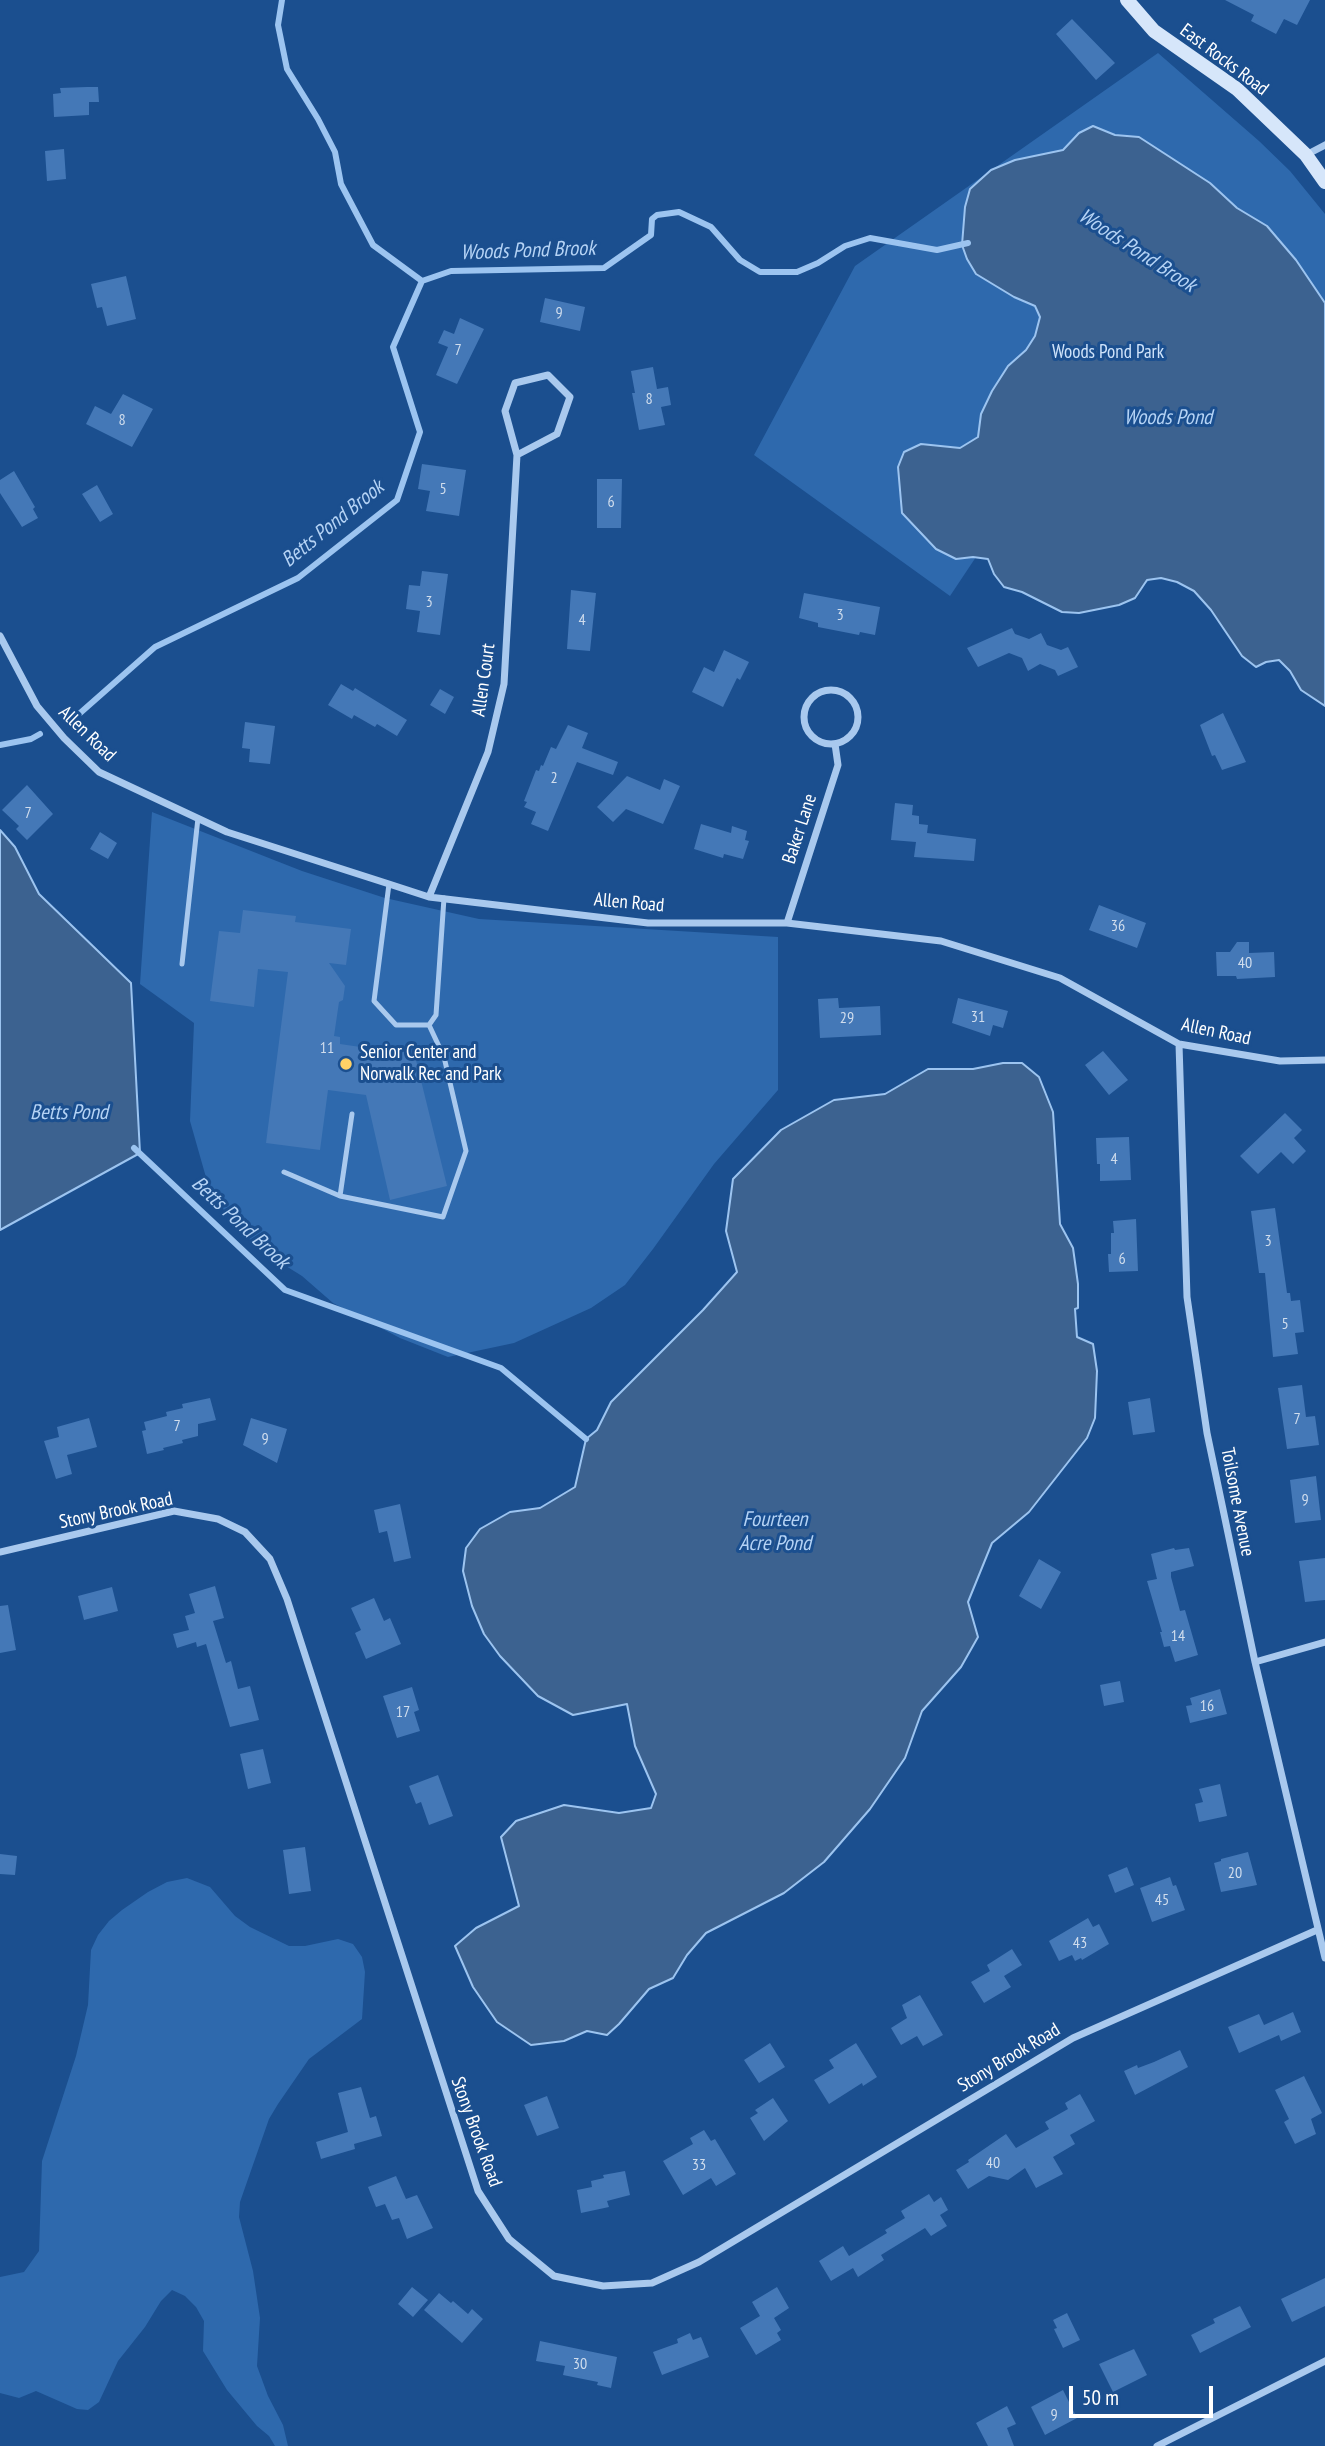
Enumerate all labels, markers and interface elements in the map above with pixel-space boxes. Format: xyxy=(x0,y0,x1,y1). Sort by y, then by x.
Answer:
street label: East Rocks Road xyxy=(1175,19,1273,101)
water label: Woods Pond Brook xyxy=(1074,204,1200,298)
water label: Woods Pond Brook xyxy=(460,236,596,266)
house number: 9 xyxy=(555,303,563,323)
house number: 7 xyxy=(454,340,462,360)
park label: Woods Pond Park xyxy=(1052,342,1164,364)
house number: 8 xyxy=(645,389,653,409)
water label: Woods Pond xyxy=(1124,405,1212,431)
house number: 8 xyxy=(118,410,126,430)
water label: Betts Pond Brook xyxy=(277,475,389,573)
house number: 5 xyxy=(439,479,447,499)
house number: 6 xyxy=(607,492,615,512)
house number: 3 xyxy=(425,592,433,612)
house number: 3 xyxy=(836,605,844,625)
house number: 4 xyxy=(578,610,586,630)
street label: Allen Court xyxy=(468,642,500,718)
street label: Allen Road xyxy=(54,701,120,767)
house number: 2 xyxy=(550,768,558,788)
street label: Baker Lane xyxy=(778,791,822,867)
house number: 7 xyxy=(24,803,32,823)
street label: Allen Road xyxy=(593,889,665,917)
house number: 36 xyxy=(1111,916,1125,936)
house number: 40 xyxy=(1238,953,1252,973)
house number: 31 xyxy=(971,1007,985,1027)
house number: 29 xyxy=(840,1008,854,1028)
street label: Allen Road xyxy=(1179,1014,1253,1050)
house number: 11 xyxy=(320,1038,334,1058)
place label: Senior Center and Norwalk Rec and Park xyxy=(360,1042,502,1086)
marker: Senior Center and Norwalk Rec and Park xyxy=(338,1056,354,1072)
water label: Betts Pond xyxy=(30,1100,108,1126)
house number: 4 xyxy=(1110,1149,1118,1169)
water label: Betts Pond Brook xyxy=(186,1171,294,1275)
house number: 3 xyxy=(1264,1231,1272,1251)
house number: 6 xyxy=(1118,1249,1126,1269)
house number: 5 xyxy=(1281,1314,1289,1334)
house number: 7 xyxy=(1293,1409,1301,1429)
house number: 7 xyxy=(173,1416,181,1436)
house number: 9 xyxy=(261,1429,269,1449)
street label: Toilsome Avenue xyxy=(1215,1446,1259,1558)
street label: Stony Brook Road xyxy=(57,1488,175,1534)
house number: 9 xyxy=(1301,1490,1309,1510)
water label: Fourteen Acre Pond xyxy=(739,1507,811,1557)
house number: 14 xyxy=(1171,1626,1185,1646)
house number: 16 xyxy=(1200,1696,1214,1716)
house number: 17 xyxy=(396,1702,410,1722)
house number: 20 xyxy=(1228,1863,1242,1883)
house number: 45 xyxy=(1155,1890,1169,1910)
house number: 43 xyxy=(1073,1933,1087,1953)
street label: Stony Brook Road xyxy=(954,2019,1064,2097)
street label: Stony Brook Road xyxy=(446,2074,506,2190)
house number: 40 xyxy=(986,2153,1000,2173)
house number: 33 xyxy=(692,2155,706,2175)
house number: 30 xyxy=(573,2354,587,2374)
scale bar xyxy=(1073,2372,1216,2416)
text: 50 m xyxy=(1082,2384,1119,2411)
house number: 9 xyxy=(1050,2405,1058,2425)

